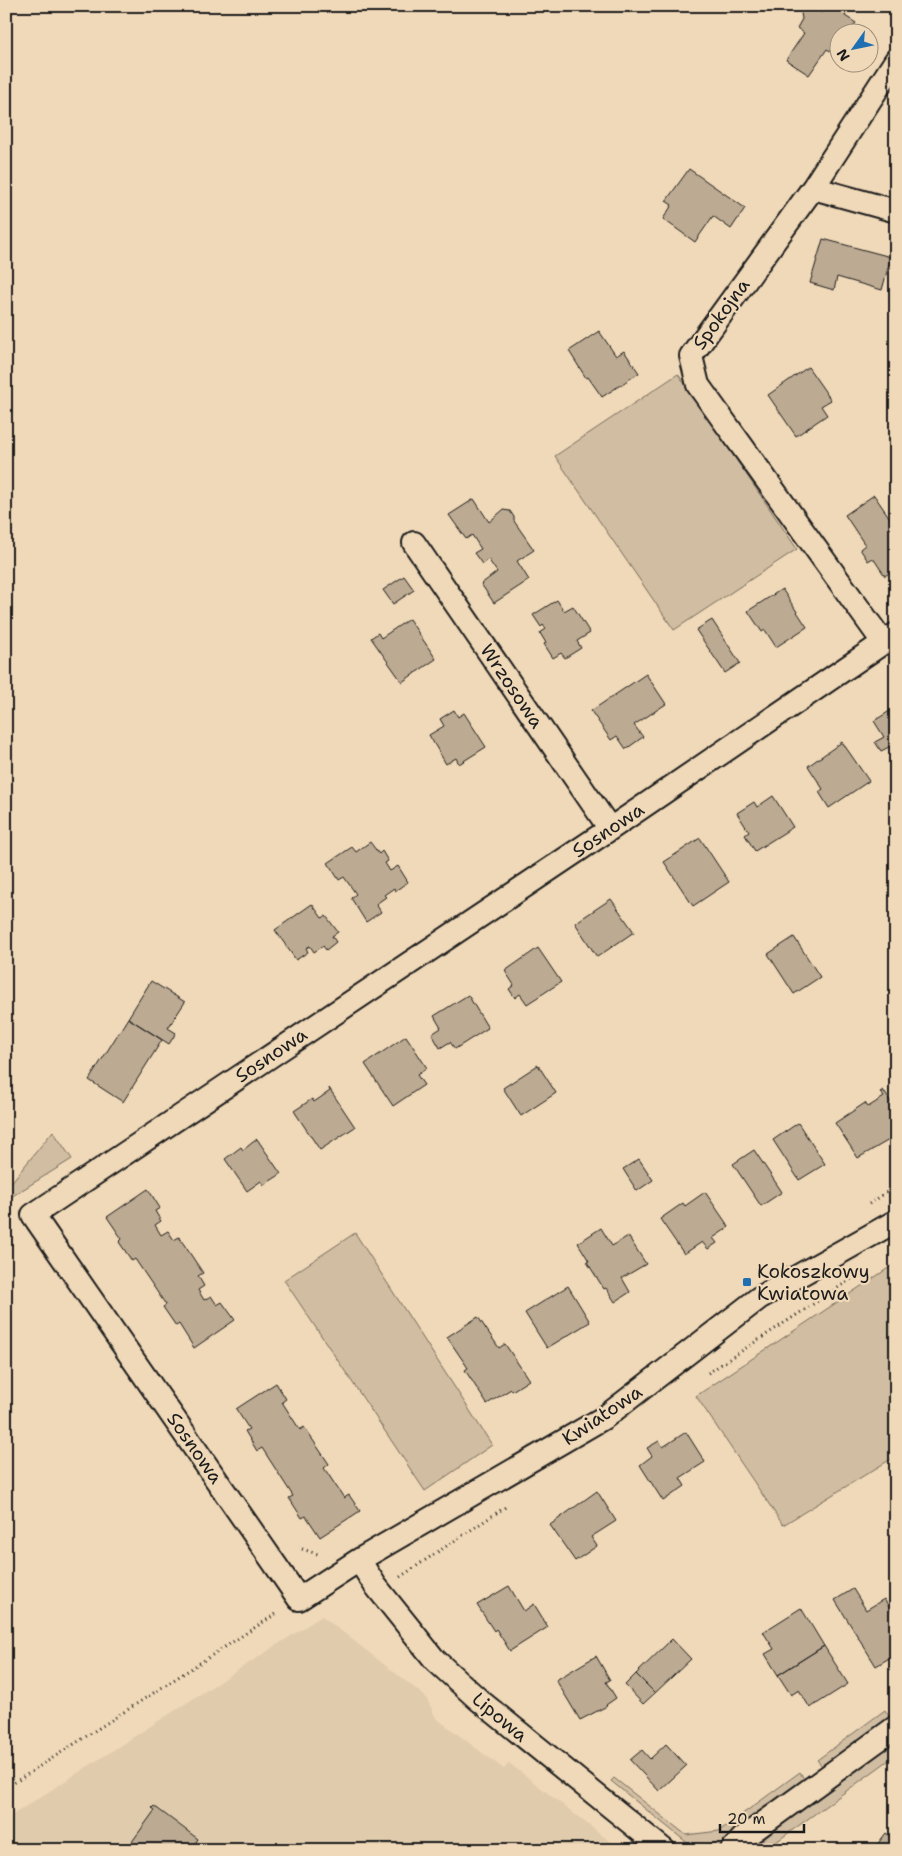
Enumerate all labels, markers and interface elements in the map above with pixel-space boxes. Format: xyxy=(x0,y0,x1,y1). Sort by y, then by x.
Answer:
north arrow xyxy=(830,22,880,72)
text: N xyxy=(833,46,854,65)
street label: Spokojna xyxy=(687,273,755,355)
street label: Wrzosowa xyxy=(475,639,549,733)
street label: Sosnowa xyxy=(567,797,649,863)
street label: Sosnowa xyxy=(230,1022,312,1088)
place label: Kokoszkowy Kwiatowa xyxy=(757,1259,870,1306)
marker: Kokoszkowy Kwiatowa xyxy=(741,1276,753,1288)
street label: Kwiatowa xyxy=(557,1379,647,1451)
street label: Sosnowa xyxy=(161,1407,229,1489)
street label: Lipowa xyxy=(467,1686,533,1748)
scale bar xyxy=(720,1801,803,1833)
text: 20 m xyxy=(727,1809,766,1829)

